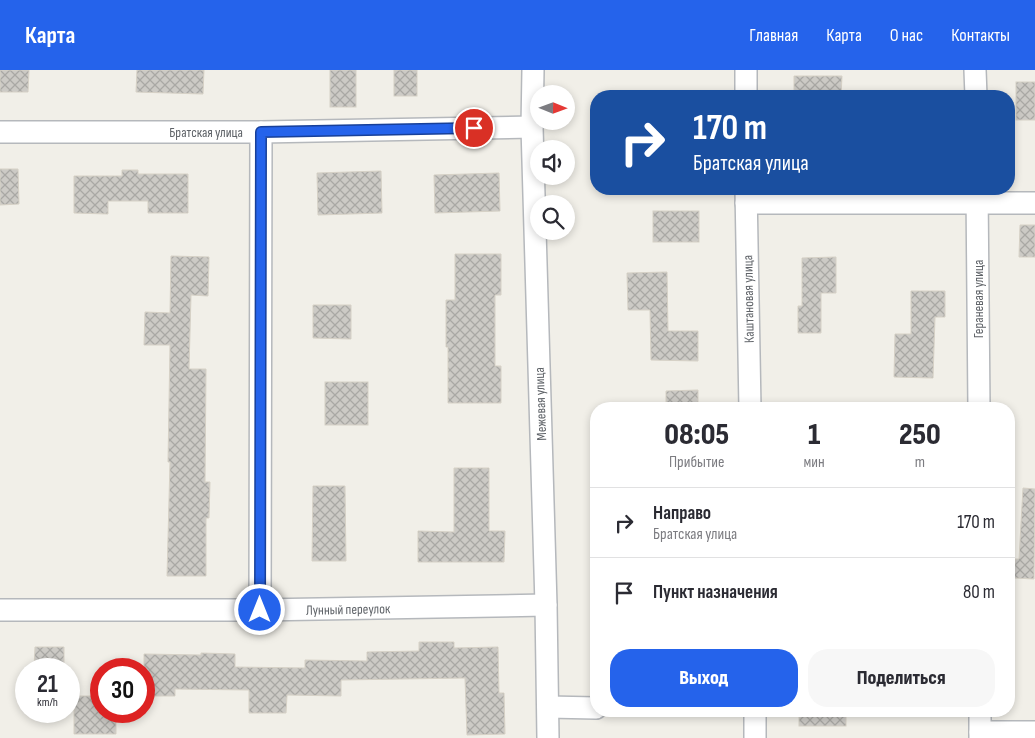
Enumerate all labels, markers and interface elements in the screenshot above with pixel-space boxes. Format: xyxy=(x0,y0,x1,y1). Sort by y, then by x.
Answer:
text: Карта xyxy=(25,21,75,50)
text: Главная xyxy=(749,25,798,46)
text: Карта xyxy=(826,25,862,46)
text: О нас xyxy=(890,25,923,46)
text: Контакты xyxy=(951,25,1010,46)
north arrow xyxy=(530,85,575,130)
map controls xyxy=(530,85,575,240)
pin xyxy=(453,107,495,149)
text: 170 m xyxy=(693,107,767,150)
icon: right xyxy=(610,110,675,175)
icon: arrive xyxy=(460,114,488,142)
street label: Братская улица xyxy=(169,124,243,141)
button: sound xyxy=(530,140,575,185)
text: Братская улица xyxy=(693,150,809,177)
button: search xyxy=(530,195,575,240)
street label: Каштановая улица xyxy=(739,255,758,343)
street label: Гераневая улица xyxy=(970,260,987,338)
street label: Межевая улица xyxy=(531,367,550,441)
text: 08:05 xyxy=(664,417,729,453)
text: 1 xyxy=(808,417,820,453)
text: 250 xyxy=(899,417,941,453)
text: Прибытие xyxy=(669,453,724,472)
text: мин xyxy=(803,453,825,472)
text: m xyxy=(915,453,925,472)
text: Направо xyxy=(653,502,711,525)
icon: right xyxy=(610,509,638,537)
text: 170 m xyxy=(957,511,995,534)
text: Братская улица xyxy=(653,525,737,544)
icon: arrive xyxy=(610,579,638,607)
text: Пункт назначения xyxy=(653,581,778,604)
text: 80 m xyxy=(963,581,995,604)
position arrow xyxy=(233,583,285,635)
street label: Лунный переулок xyxy=(306,600,391,619)
button: Выход xyxy=(610,649,798,707)
button: Поделиться xyxy=(808,649,995,707)
speed limit sign: 30 xyxy=(90,658,155,723)
text: 21 xyxy=(37,669,58,700)
text: km/h xyxy=(37,695,58,710)

